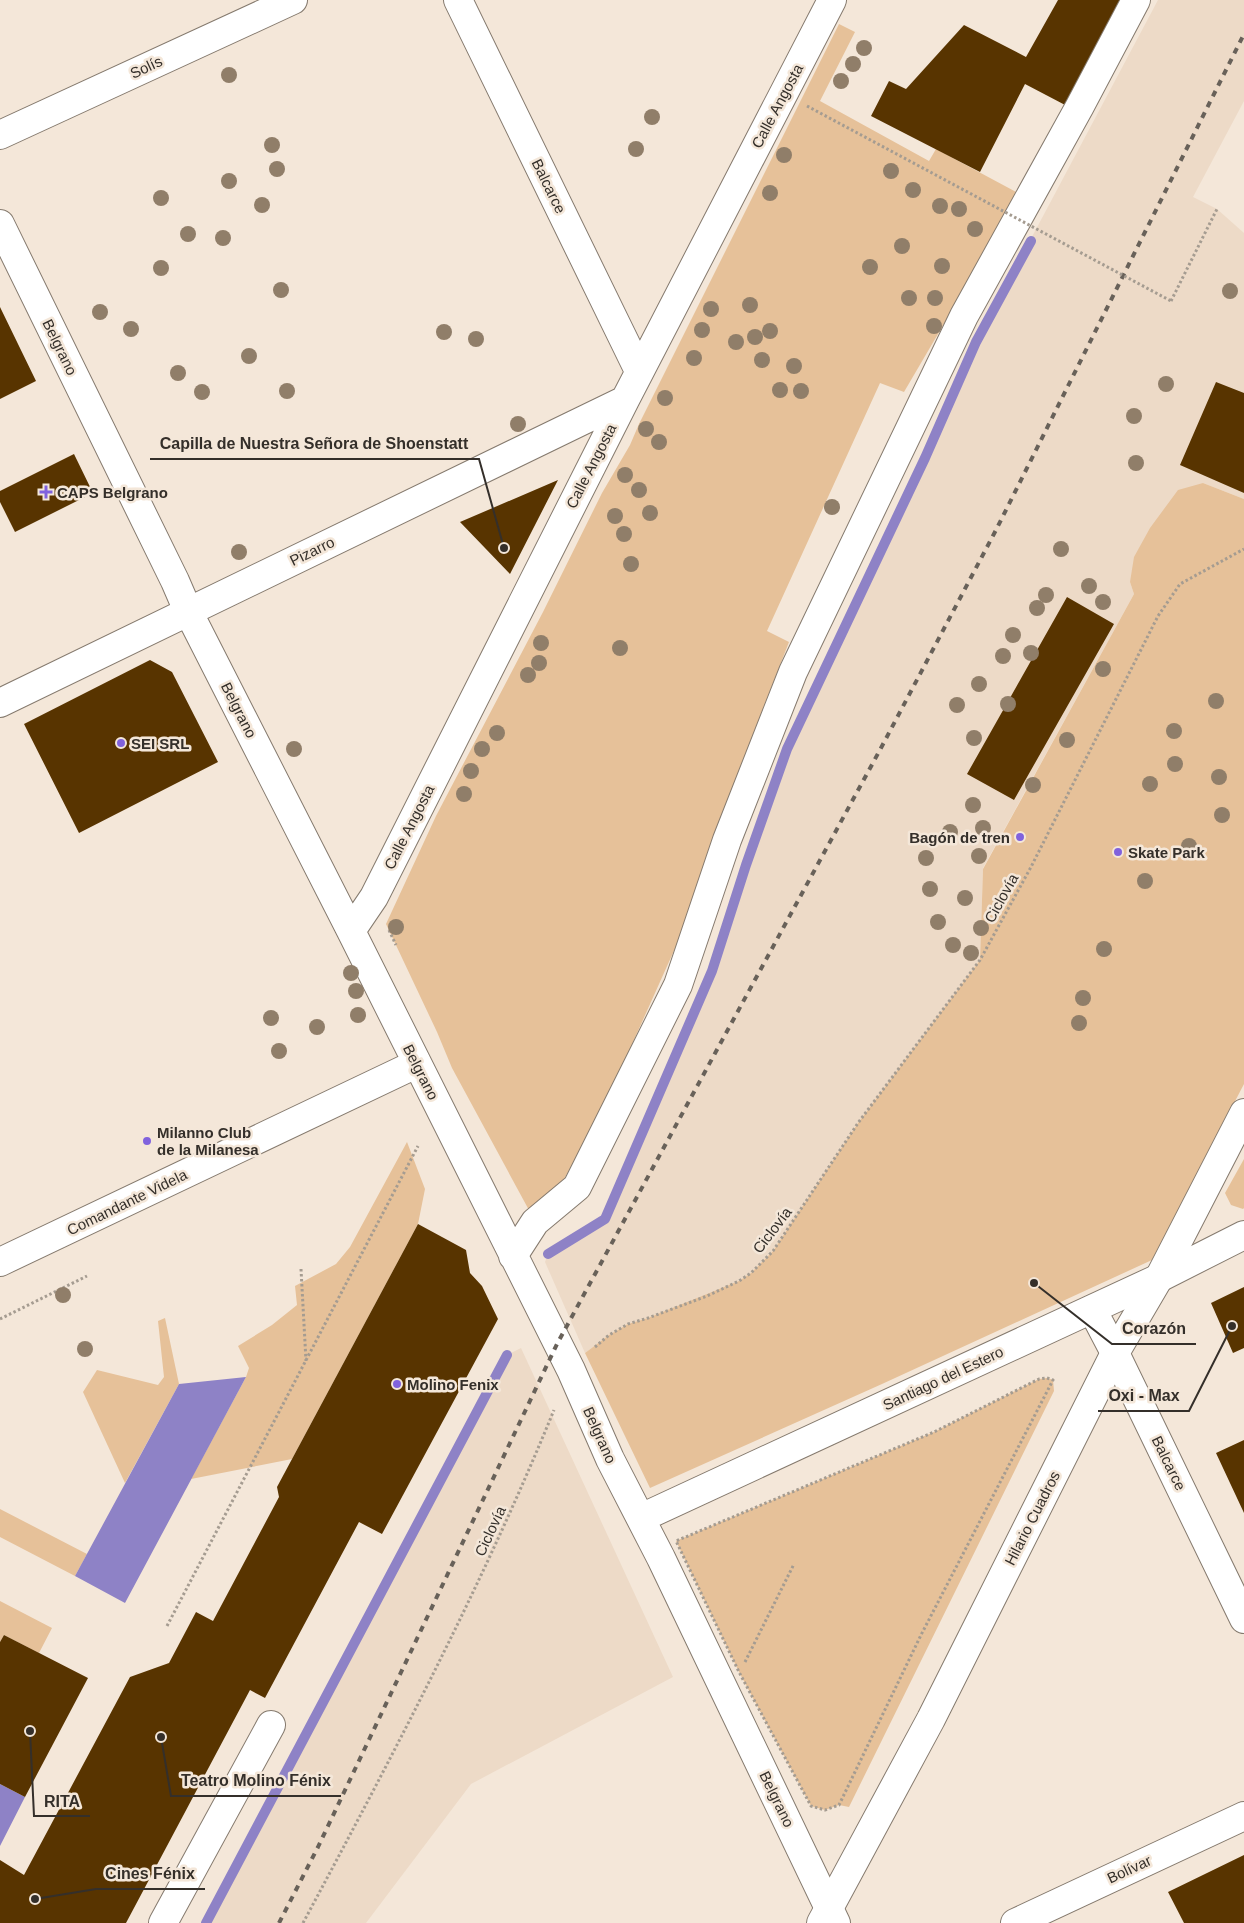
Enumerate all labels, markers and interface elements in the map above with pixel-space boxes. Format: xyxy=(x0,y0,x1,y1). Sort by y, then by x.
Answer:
street label: Solís xyxy=(127,52,165,82)
street label: Calle Angosta xyxy=(748,61,807,151)
street label: Balcarce xyxy=(529,156,569,216)
street label: Belgrano xyxy=(39,316,81,378)
street label: Calle Angosta xyxy=(562,420,620,511)
callout: Capilla de Nuestra Señora de Shoenstatt xyxy=(150,428,479,459)
text: Capilla de Nuestra Señora de Shoenstatt xyxy=(160,435,469,452)
place label: CAPS Belgrano xyxy=(57,484,168,501)
marker: CAPS Belgrano xyxy=(39,485,53,499)
street label: Pizarro xyxy=(287,533,337,569)
street label: Belgrano xyxy=(218,679,260,741)
place label: SEI SRL xyxy=(131,735,189,752)
marker: SEI SRL xyxy=(115,737,127,749)
street label: Calle Angosta xyxy=(380,781,438,872)
place label: Bagón de tren xyxy=(909,829,1010,846)
marker: Bagón de tren xyxy=(1014,831,1026,843)
place label: Skate Park xyxy=(1128,844,1205,861)
marker: Skate Park xyxy=(1112,846,1124,858)
street label: Ciclovía xyxy=(981,870,1022,925)
street label: Belgrano xyxy=(400,1041,442,1103)
place label: Milanno Club de la Milanesa xyxy=(157,1124,259,1158)
marker: Milanno Club de la Milanesa xyxy=(141,1135,153,1147)
street label: Comandante Videla xyxy=(64,1165,190,1238)
street label: Ciclovía xyxy=(749,1203,795,1256)
callout: Corazón xyxy=(1112,1313,1196,1344)
text: Corazón xyxy=(1122,1320,1186,1337)
street label: Santiago del Estero xyxy=(880,1343,1006,1413)
place label: Molino Fenix xyxy=(407,1376,499,1393)
marker: Molino Fenix xyxy=(391,1378,403,1390)
callout: Oxi - Max xyxy=(1098,1380,1189,1411)
text: Oxi - Max xyxy=(1108,1387,1180,1404)
street label: Belgrano xyxy=(580,1404,620,1466)
street label: Balcarce xyxy=(1149,1433,1189,1493)
street label: Hilario Cuadros xyxy=(1001,1468,1063,1568)
street label: Ciclovía xyxy=(471,1503,509,1559)
callout: Teatro Molino Fénix xyxy=(171,1765,341,1796)
street label: Belgrano xyxy=(756,1768,798,1830)
text: Teatro Molino Fénix xyxy=(181,1772,331,1789)
callout: RITA xyxy=(34,1785,90,1816)
text: RITA xyxy=(44,1793,81,1810)
street label: Bolívar xyxy=(1104,1851,1154,1887)
callout: Cines Fénix xyxy=(96,1858,205,1889)
text: Cines Fénix xyxy=(105,1865,195,1882)

